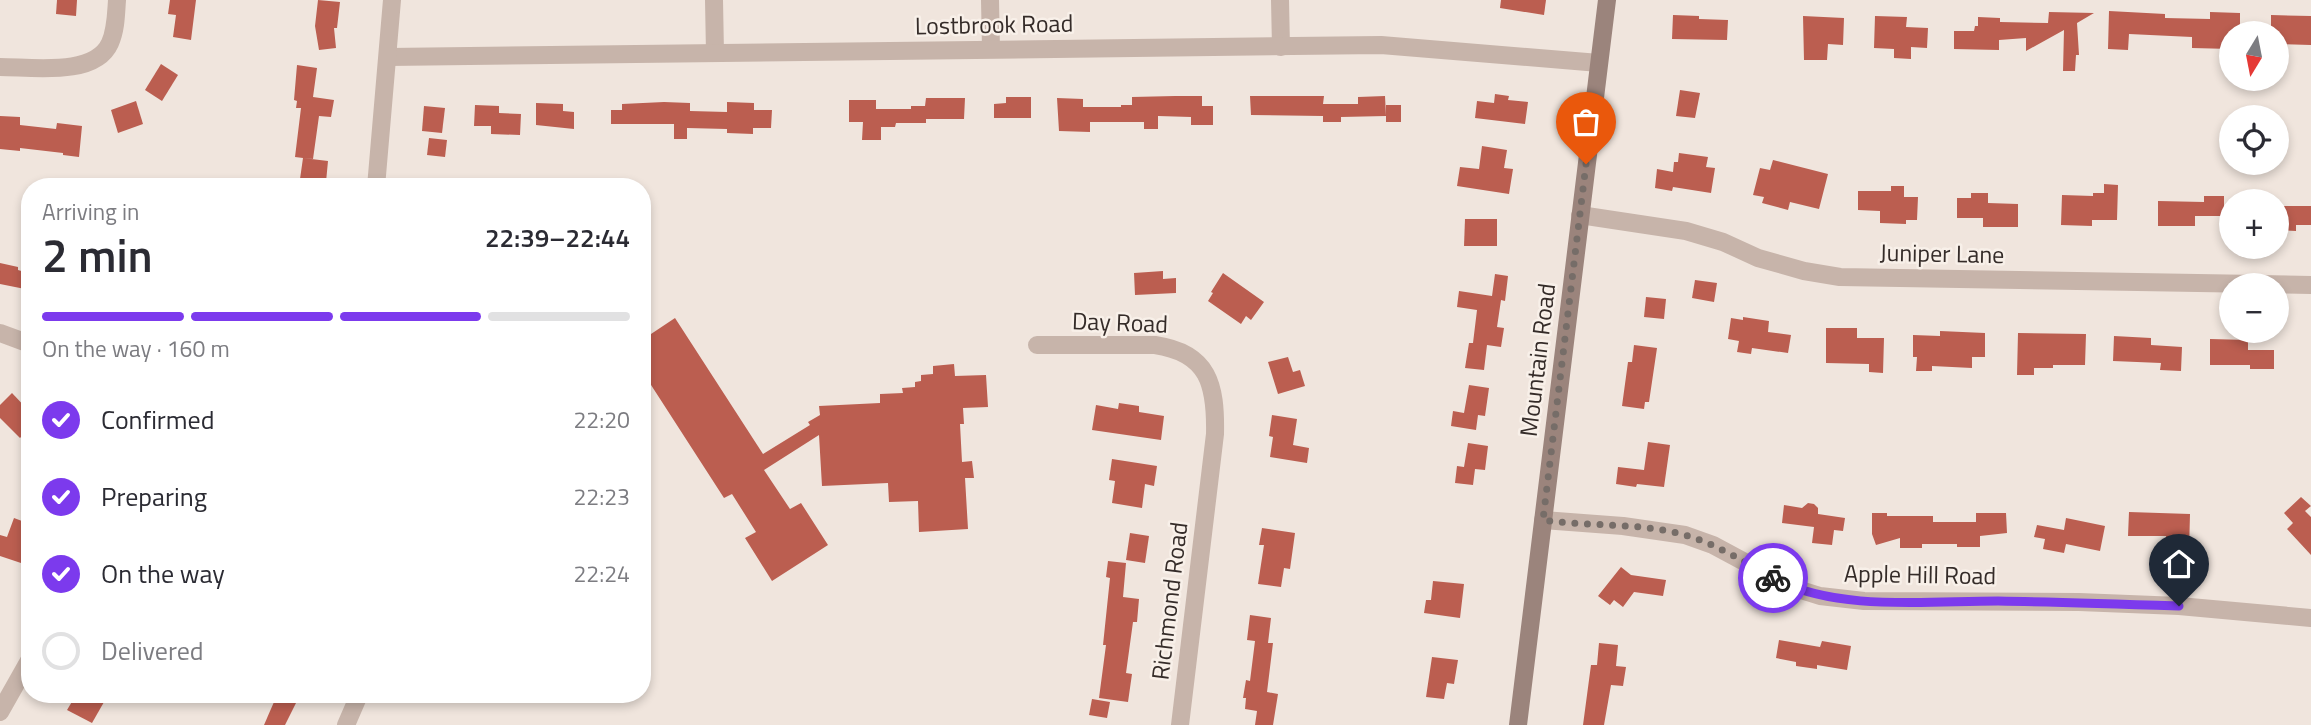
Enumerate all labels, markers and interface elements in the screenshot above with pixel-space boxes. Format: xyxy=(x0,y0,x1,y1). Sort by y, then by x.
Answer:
street label: Lostbrook Road xyxy=(914,5,1073,43)
north arrow xyxy=(2219,21,2289,91)
map controls xyxy=(2219,21,2289,343)
pin xyxy=(1556,92,1616,164)
icon: bag xyxy=(1567,103,1605,141)
button: locate xyxy=(2219,105,2289,175)
button: + xyxy=(2219,189,2289,259)
text: Arriving in xyxy=(42,194,139,229)
text: 22:39–22:44 xyxy=(485,218,630,257)
text: 2 min xyxy=(42,220,153,290)
street label: Juniper Lane xyxy=(1879,234,2005,272)
button: − xyxy=(2219,273,2289,343)
street label: Mountain Road xyxy=(1510,281,1564,439)
street label: Day Road xyxy=(1071,302,1169,342)
text: On the way · 160 m xyxy=(42,331,230,366)
text: Confirmed xyxy=(101,400,215,439)
icon: check xyxy=(42,401,80,439)
text: 22:20 xyxy=(573,402,630,437)
text: Preparing xyxy=(101,477,207,516)
icon: check xyxy=(42,478,80,516)
text: 22:23 xyxy=(573,479,630,514)
street label: Richmond Road xyxy=(1141,520,1197,682)
pin xyxy=(2149,534,2209,606)
courier xyxy=(1738,543,1808,613)
icon: home xyxy=(2160,545,2198,583)
text: On the way xyxy=(101,554,225,593)
icon: check xyxy=(42,555,80,593)
street label: Apple Hill Road xyxy=(1844,555,1996,593)
text: 22:24 xyxy=(573,556,630,591)
icon: bike xyxy=(1754,559,1792,597)
text: Delivered xyxy=(101,631,204,670)

